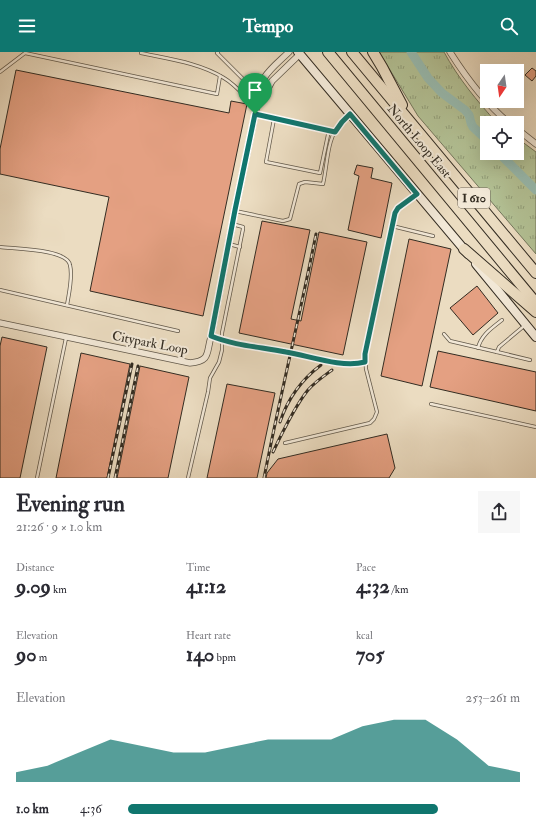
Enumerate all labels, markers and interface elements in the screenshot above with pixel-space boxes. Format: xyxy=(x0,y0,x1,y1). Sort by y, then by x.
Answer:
icon: menu xyxy=(16,15,38,37)
text: Tempo xyxy=(243,15,293,38)
icon: search xyxy=(498,15,520,37)
north arrow xyxy=(480,64,524,108)
map controls xyxy=(480,64,524,160)
pin xyxy=(238,73,272,114)
icon: arrive xyxy=(244,79,266,101)
street label: North Loop East xyxy=(383,101,454,182)
button: locate xyxy=(480,116,524,160)
road number: I 610 xyxy=(458,188,490,208)
street label: Citypark Loop xyxy=(110,328,190,359)
text: Evening run xyxy=(16,490,125,518)
button: share xyxy=(478,491,520,533)
text: 21:26 · 9 × 1.0 km xyxy=(16,519,102,535)
text: Distance xyxy=(16,561,54,574)
text: Time xyxy=(186,561,210,574)
text: Pace xyxy=(356,561,376,574)
text: 9.09 xyxy=(16,574,51,599)
text: 41:12 xyxy=(186,574,226,599)
text: 4:32 xyxy=(356,574,390,599)
text: km xyxy=(51,583,67,596)
text: /km xyxy=(390,583,409,596)
text: Elevation xyxy=(16,629,58,642)
text: Heart rate xyxy=(186,629,231,642)
text: kcal xyxy=(356,629,373,642)
text: 90 xyxy=(16,642,37,667)
text: 140 xyxy=(186,642,214,667)
text: 705 xyxy=(356,642,384,667)
text: m xyxy=(37,651,47,664)
text: bpm xyxy=(214,651,236,664)
text: Elevation xyxy=(16,690,66,706)
text: 253–261 m xyxy=(466,690,520,706)
text: 1.0 km xyxy=(16,801,49,817)
text: 4:36 xyxy=(80,801,102,817)

